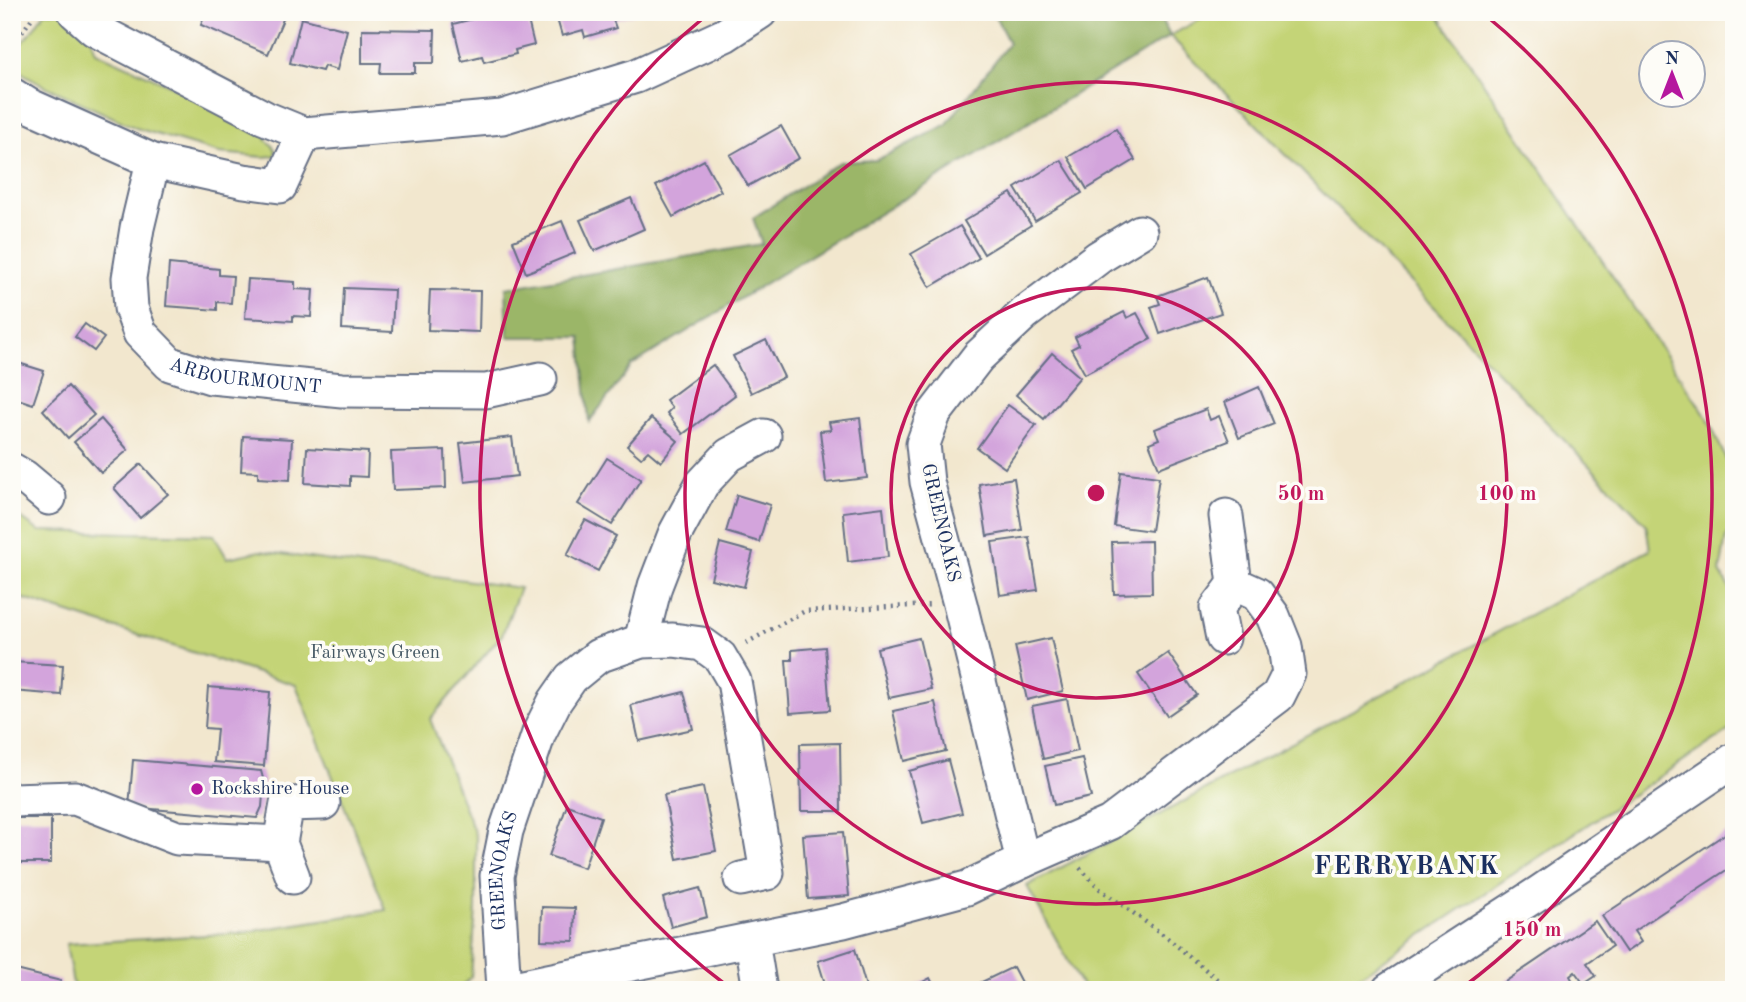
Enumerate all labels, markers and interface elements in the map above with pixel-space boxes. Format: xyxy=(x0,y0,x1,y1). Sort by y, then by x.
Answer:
north arrow xyxy=(1638,38,1708,108)
text: N xyxy=(1665,50,1680,69)
street label: ARBOURMOUNT xyxy=(167,355,322,397)
street label: GREENOAKS xyxy=(917,462,963,584)
centre of rings xyxy=(1084,481,1108,505)
text: 50 m xyxy=(1277,484,1325,505)
text: 100 m xyxy=(1477,484,1537,505)
park label: Fairways Green xyxy=(310,644,440,663)
place label: Rockshire House xyxy=(211,780,349,799)
marker: Rockshire House xyxy=(189,781,205,797)
street label: GREENOAKS xyxy=(487,809,522,931)
district label: FERRYBANK xyxy=(1314,854,1500,880)
text: 150 m xyxy=(1502,920,1562,941)

